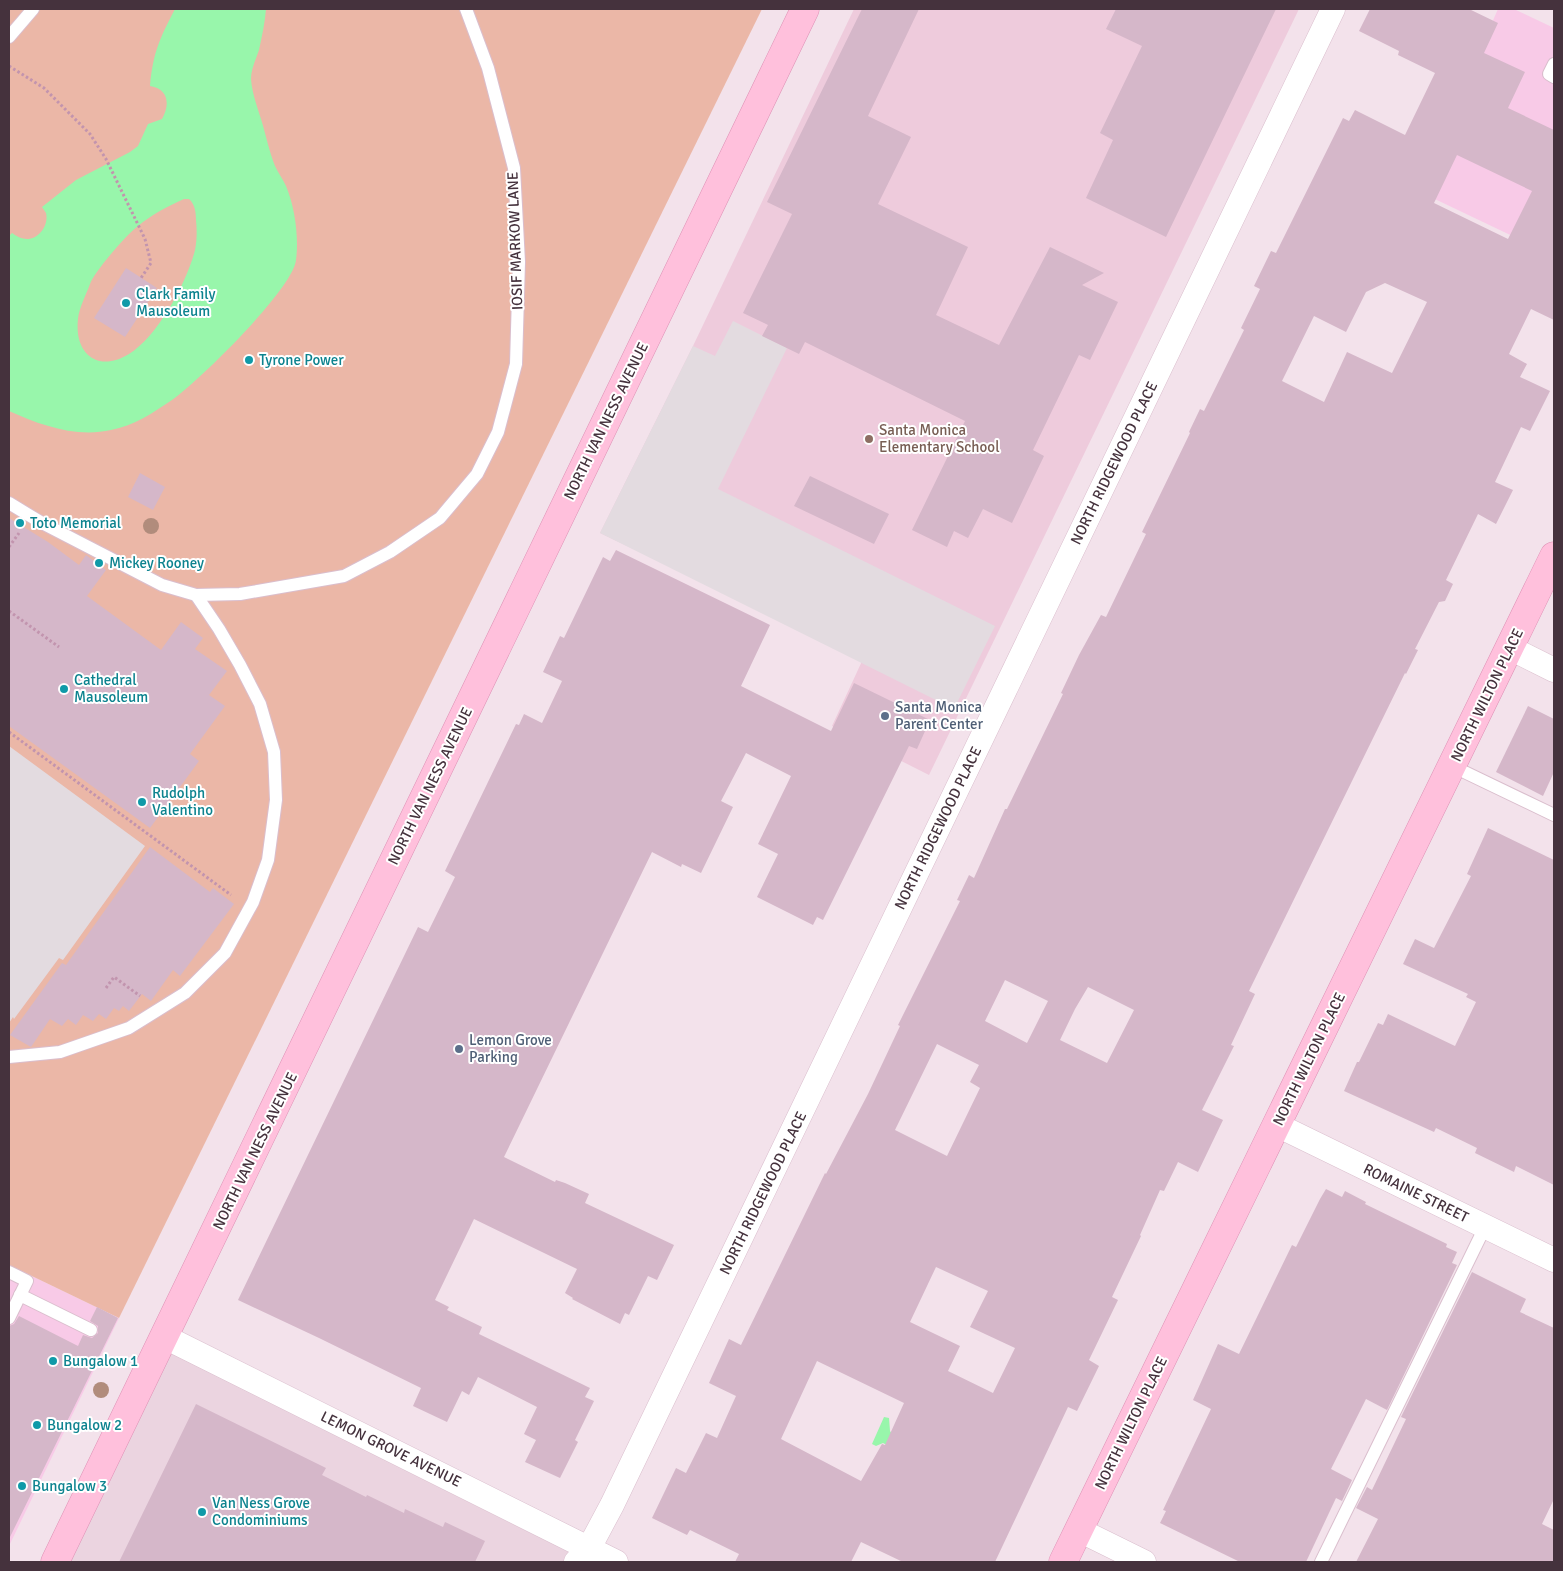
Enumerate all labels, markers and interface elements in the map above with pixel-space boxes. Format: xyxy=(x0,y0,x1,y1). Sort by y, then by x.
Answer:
street label: IOSIF MARKOW LANE xyxy=(504,171,526,311)
place label: Clark Family Mausoleum xyxy=(136,285,216,320)
marker: Clark Family Mausoleum xyxy=(120,297,132,309)
street label: NORTH VAN NESS AVENUE xyxy=(560,339,652,503)
place label: Tyrone Power xyxy=(259,351,344,369)
marker: Tyrone Power xyxy=(243,354,255,366)
street label: NORTH RIDGEWOOD PLACE xyxy=(1067,379,1161,547)
place label: Santa Monica Elementary School xyxy=(879,421,1000,456)
marker: Santa Monica Elementary School xyxy=(863,433,875,445)
place label: Toto Memorial xyxy=(30,514,121,532)
marker: Toto Memorial xyxy=(14,517,26,529)
place label: Mickey Rooney xyxy=(109,554,204,572)
marker: Mickey Rooney xyxy=(93,557,105,569)
street label: NORTH WILTON PLACE xyxy=(1447,625,1527,765)
place label: Cathedral Mausoleum xyxy=(74,671,148,706)
marker: Cathedral Mausoleum xyxy=(58,683,70,695)
place label: Santa Monica Parent Center xyxy=(895,698,984,733)
street label: NORTH VAN NESS AVENUE xyxy=(384,704,476,868)
marker: Santa Monica Parent Center xyxy=(879,710,891,722)
street label: NORTH RIDGEWOOD PLACE xyxy=(891,744,985,912)
place label: Rudolph Valentino xyxy=(152,784,213,819)
marker: Rudolph Valentino xyxy=(136,796,148,808)
street label: NORTH WILTON PLACE xyxy=(1269,989,1349,1129)
place label: Lemon Grove Parking xyxy=(469,1031,552,1066)
marker: Lemon Grove Parking xyxy=(453,1043,465,1055)
street label: NORTH VAN NESS AVENUE xyxy=(209,1069,301,1233)
street label: NORTH RIDGEWOOD PLACE xyxy=(716,1109,810,1277)
street label: ROMAINE STREET xyxy=(1360,1160,1472,1227)
place label: Bungalow 1 xyxy=(63,1352,138,1370)
street label: NORTH WILTON PLACE xyxy=(1091,1353,1171,1493)
marker: Bungalow 1 xyxy=(47,1355,59,1367)
street label: LEMON GROVE AVENUE xyxy=(318,1407,464,1491)
place label: Bungalow 2 xyxy=(47,1416,122,1434)
marker: Bungalow 2 xyxy=(31,1419,43,1431)
place label: Bungalow 3 xyxy=(32,1477,107,1495)
marker: Bungalow 3 xyxy=(16,1480,28,1492)
place label: Van Ness Grove Condominiums xyxy=(212,1494,310,1529)
marker: Van Ness Grove Condominiums xyxy=(196,1506,208,1518)

